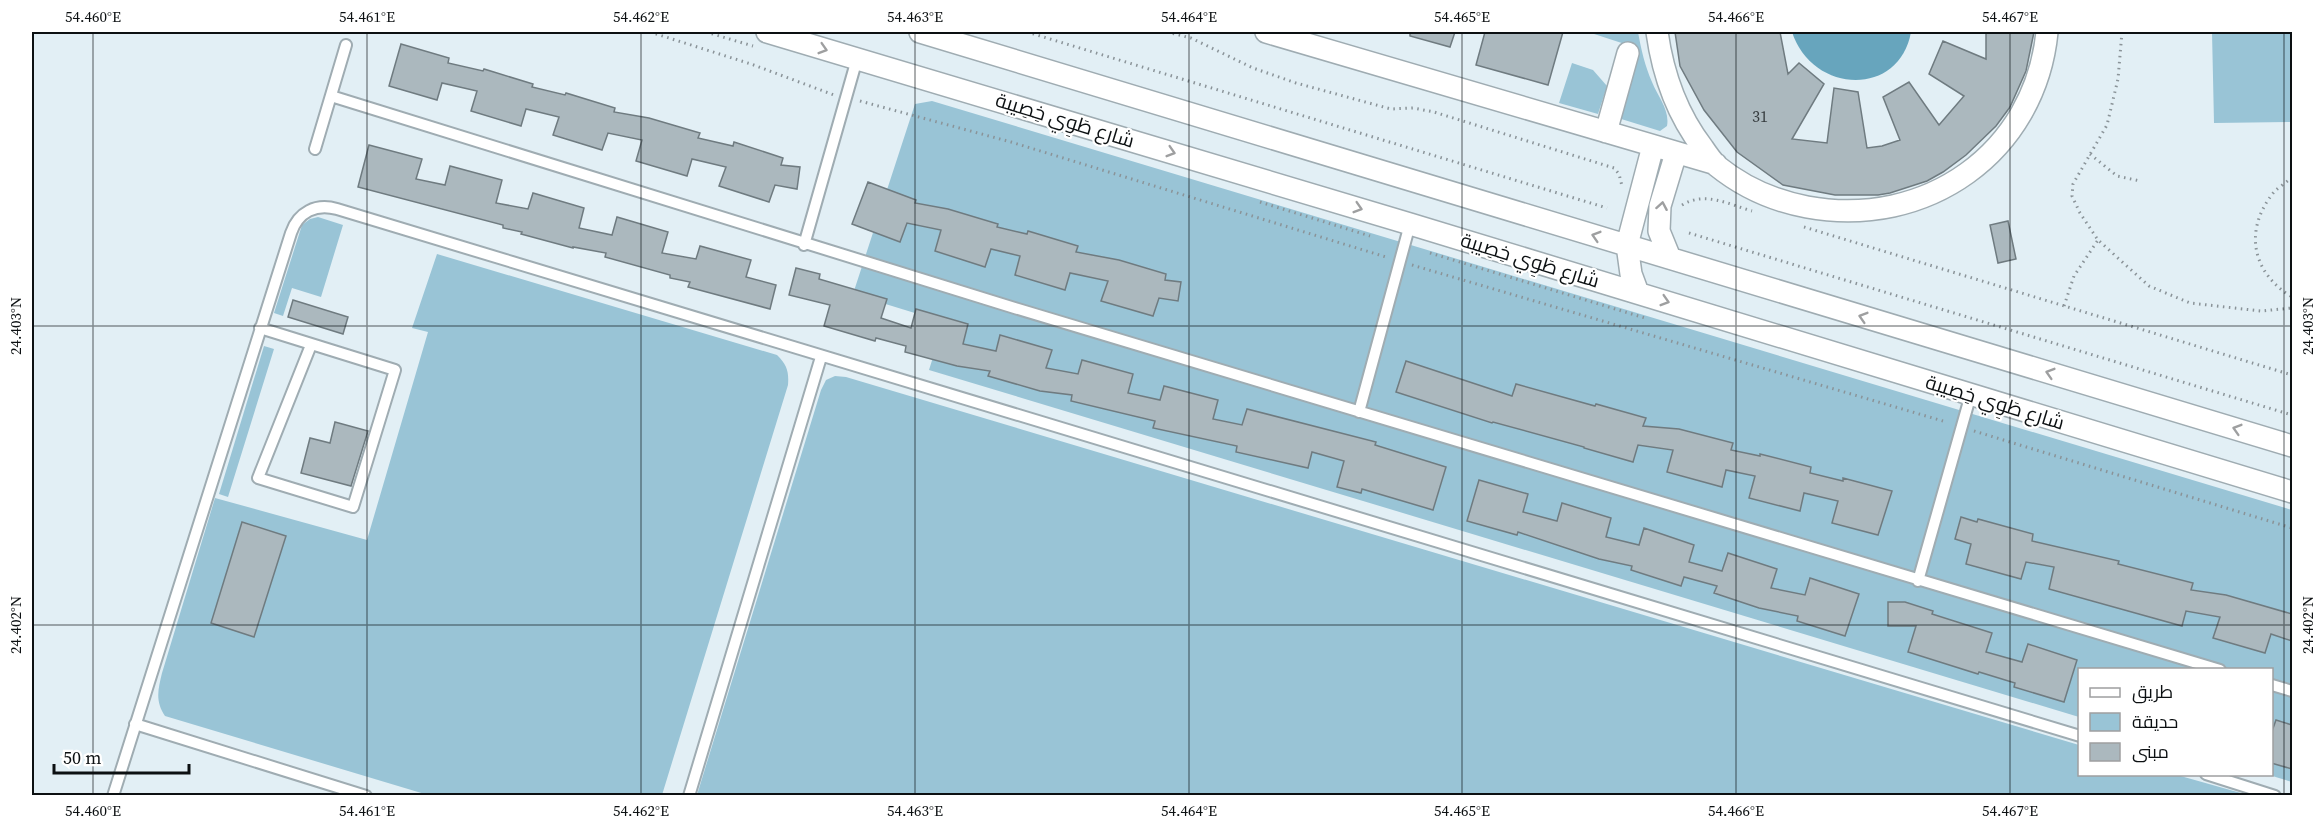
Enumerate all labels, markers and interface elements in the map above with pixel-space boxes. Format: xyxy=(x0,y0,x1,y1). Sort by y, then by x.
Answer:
text: 54.460°E xyxy=(65,6,121,27)
text: 54.461°E xyxy=(339,6,395,27)
text: 54.462°E xyxy=(613,6,669,27)
text: 54.463°E xyxy=(887,6,943,27)
text: 54.464°E xyxy=(1161,6,1217,27)
text: 54.465°E xyxy=(1434,6,1490,27)
text: 54.466°E xyxy=(1708,6,1764,27)
text: 54.467°E xyxy=(1982,6,2038,27)
one-way arrow xyxy=(817,42,828,54)
street label: شارع طَوِي خِصِيبة xyxy=(992,86,1138,156)
house number: 31 xyxy=(1752,105,1768,127)
one-way arrow xyxy=(1165,145,1176,157)
one-way arrow xyxy=(1352,201,1363,213)
one-way arrow xyxy=(1655,201,1667,210)
street label: شارع طَوِي خِصِيبة xyxy=(1457,226,1603,296)
one-way arrow xyxy=(1591,231,1602,243)
one-way arrow xyxy=(1659,294,1670,306)
text: 24.403°N xyxy=(5,297,26,355)
text: 24.403°N xyxy=(2297,297,2318,355)
one-way arrow xyxy=(1858,312,1869,324)
street label: شارع طَوِي خِصِيبة xyxy=(1922,368,2068,438)
one-way arrow xyxy=(2045,368,2056,380)
one-way arrow xyxy=(2232,424,2242,436)
text: 24.402°N xyxy=(5,596,26,654)
text: 24.402°N xyxy=(2297,596,2318,654)
legend xyxy=(2078,668,2273,776)
text: طريق xyxy=(2132,679,2173,704)
text: حديقة xyxy=(2132,709,2178,734)
scale bar xyxy=(54,737,189,775)
text: مبنى xyxy=(2132,739,2169,764)
text: 50 m xyxy=(63,745,101,770)
text: 54.460°E xyxy=(65,800,121,821)
text: 54.461°E xyxy=(339,800,395,821)
text: 54.462°E xyxy=(613,800,669,821)
text: 54.463°E xyxy=(887,800,943,821)
text: 54.464°E xyxy=(1161,800,1217,821)
text: 54.465°E xyxy=(1434,800,1490,821)
text: 54.466°E xyxy=(1708,800,1764,821)
text: 54.467°E xyxy=(1982,800,2038,821)

